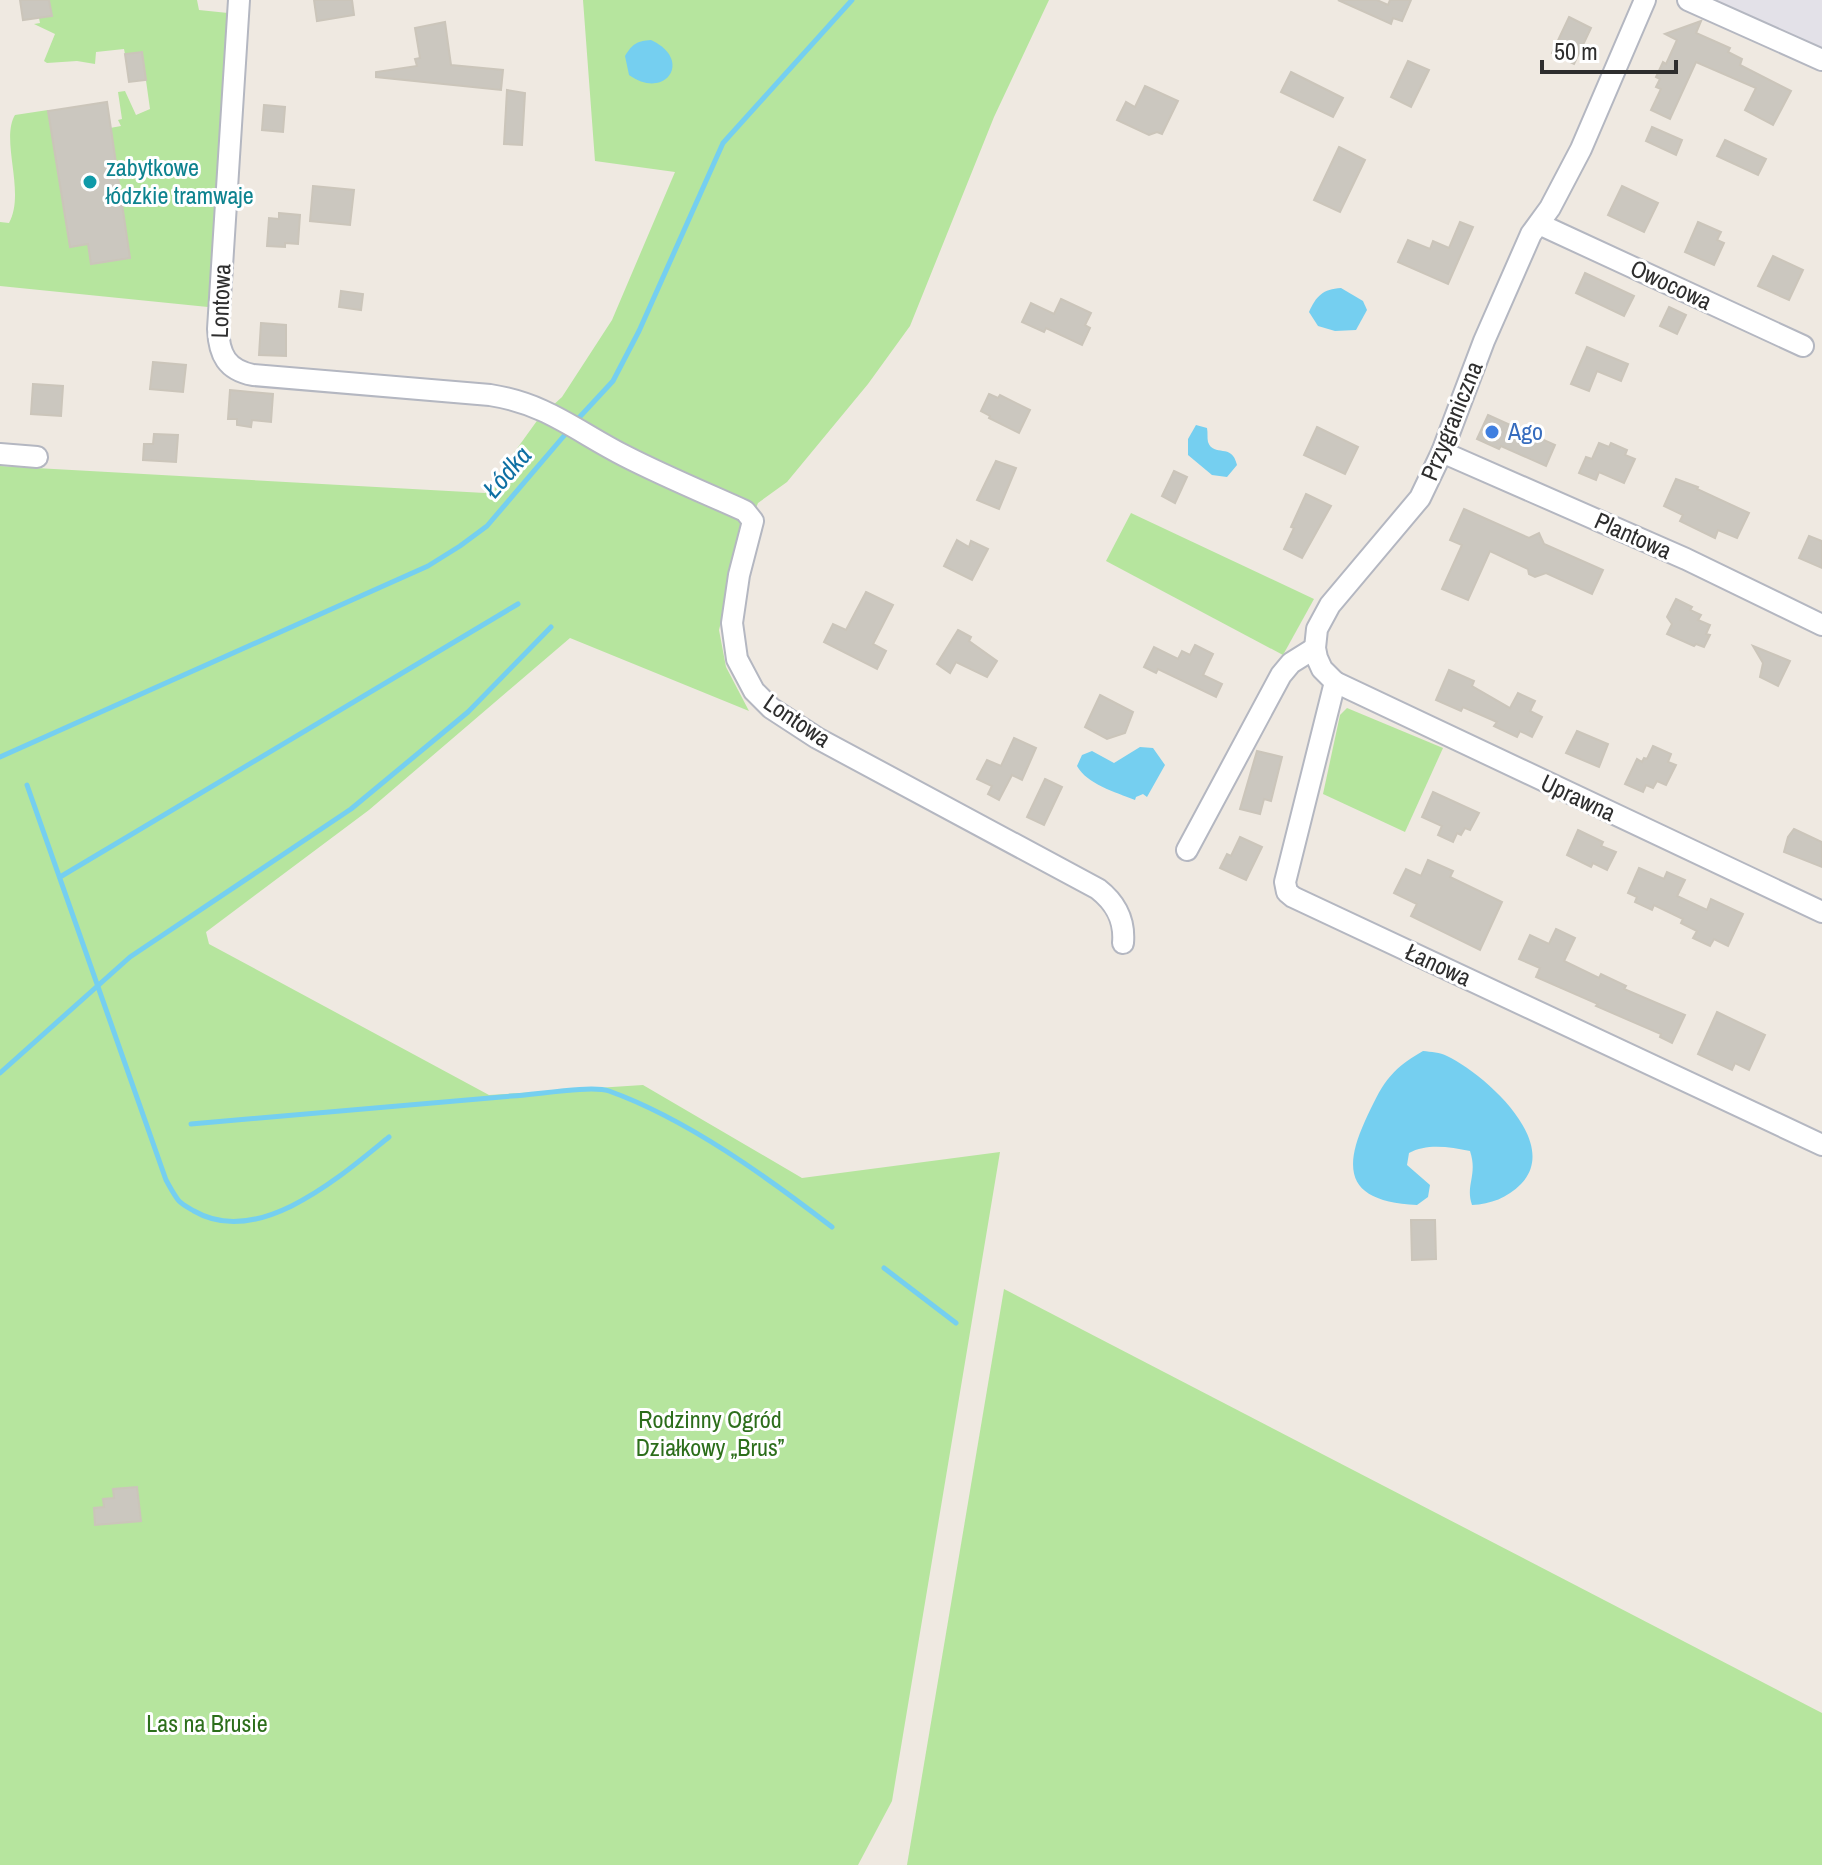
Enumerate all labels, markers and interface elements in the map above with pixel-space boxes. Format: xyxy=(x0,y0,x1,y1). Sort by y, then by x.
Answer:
scale bar xyxy=(1542,24,1676,74)
text: 50 m xyxy=(1554,35,1598,67)
place label: zabytkowe łódzkie tramwaje xyxy=(105,151,254,211)
marker: zabytkowe łódzkie tramwaje xyxy=(81,173,99,191)
street label: Owocowa xyxy=(1626,251,1717,317)
street label: Lontowa xyxy=(203,263,237,339)
street label: Przygraniczna xyxy=(1413,356,1489,485)
place label: Ago xyxy=(1507,415,1543,447)
marker: Ago xyxy=(1483,423,1501,441)
water label: Łódka xyxy=(474,438,539,506)
street label: Plantowa xyxy=(1590,504,1677,566)
street label: Lontowa xyxy=(758,686,837,754)
street label: Uprawna xyxy=(1536,766,1621,828)
street label: Łanowa xyxy=(1400,935,1476,993)
park label: Rodzinny Ogród Działkowy „Brus” xyxy=(636,1403,785,1463)
park label: Las na Brusie xyxy=(146,1707,268,1739)

